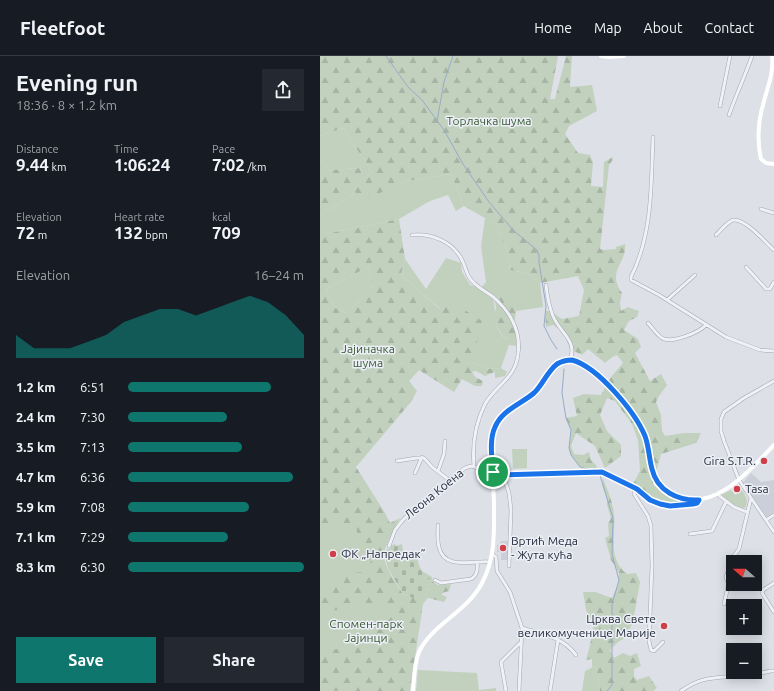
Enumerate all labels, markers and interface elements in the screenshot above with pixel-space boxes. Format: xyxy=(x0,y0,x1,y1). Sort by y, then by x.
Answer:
text: Fleetfoot xyxy=(20,17,105,39)
text: Home xyxy=(534,20,572,36)
text: Map xyxy=(594,20,622,36)
text: About xyxy=(644,20,683,36)
text: Contact xyxy=(705,20,754,36)
button: share xyxy=(262,69,304,111)
text: Evening run xyxy=(16,70,138,95)
text: 18:36 · 8 × 1.2 km xyxy=(16,98,117,112)
park label: Торлачка шума xyxy=(446,114,532,127)
text: Distance xyxy=(16,143,59,155)
text: Time xyxy=(114,143,139,155)
text: Pace xyxy=(212,143,235,155)
text: 9.44 xyxy=(16,155,49,174)
text: 1:06:24 xyxy=(114,155,170,174)
text: 7:02 xyxy=(212,155,245,174)
text: km xyxy=(49,161,67,173)
text: /km xyxy=(245,161,267,173)
text: Elevation xyxy=(16,211,62,223)
text: Heart rate xyxy=(114,211,165,223)
text: kcal xyxy=(212,211,231,223)
text: 72 xyxy=(16,223,35,242)
text: 132 xyxy=(114,223,143,242)
text: 709 xyxy=(212,223,241,242)
text: m xyxy=(35,229,47,241)
text: bpm xyxy=(143,229,168,241)
text: Elevation xyxy=(16,268,70,282)
text: 16–24 m xyxy=(254,268,304,282)
park label: Јајиначка шума xyxy=(341,342,395,369)
text: 1.2 km xyxy=(16,380,55,394)
text: 6:51 xyxy=(80,380,105,394)
text: 2.4 km xyxy=(16,410,55,424)
text: 7:30 xyxy=(80,410,105,424)
text: 3.5 km xyxy=(16,440,55,454)
text: 7:13 xyxy=(80,440,105,454)
place label: Gira S.T.R. xyxy=(704,454,756,467)
pin xyxy=(476,455,510,489)
marker: Gira S.T.R. xyxy=(759,456,769,466)
icon: arrive xyxy=(482,461,504,483)
street label: Леона Коена xyxy=(402,466,466,521)
text: 4.7 km xyxy=(16,470,55,484)
text: 6:36 xyxy=(80,470,105,484)
place label: Tasa xyxy=(745,482,769,495)
marker: Tasa xyxy=(732,484,742,494)
text: 5.9 km xyxy=(16,500,55,514)
text: 7:08 xyxy=(80,500,105,514)
text: 7.1 km xyxy=(16,530,55,544)
text: 7:29 xyxy=(80,530,105,544)
place label: Вртић Меда - Жута кућа xyxy=(511,534,578,561)
marker: Вртић Меда - Жута кућа xyxy=(498,543,508,553)
place label: ФК „Напредак” xyxy=(341,547,425,560)
marker: ФК „Напредак” xyxy=(328,549,338,559)
north arrow xyxy=(726,555,762,591)
map controls xyxy=(726,555,762,679)
text: 8.3 km xyxy=(16,560,55,574)
text: 6:30 xyxy=(80,560,105,574)
button: + xyxy=(726,599,762,635)
place label: Црква Свете великомученице Марије xyxy=(518,612,656,639)
park label: Спомен-парк Јајинци xyxy=(329,617,403,644)
marker: Црква Свете великомученице Марије xyxy=(659,621,669,631)
button: Save xyxy=(16,637,156,683)
button: Share xyxy=(164,637,304,683)
button: − xyxy=(726,643,762,679)

